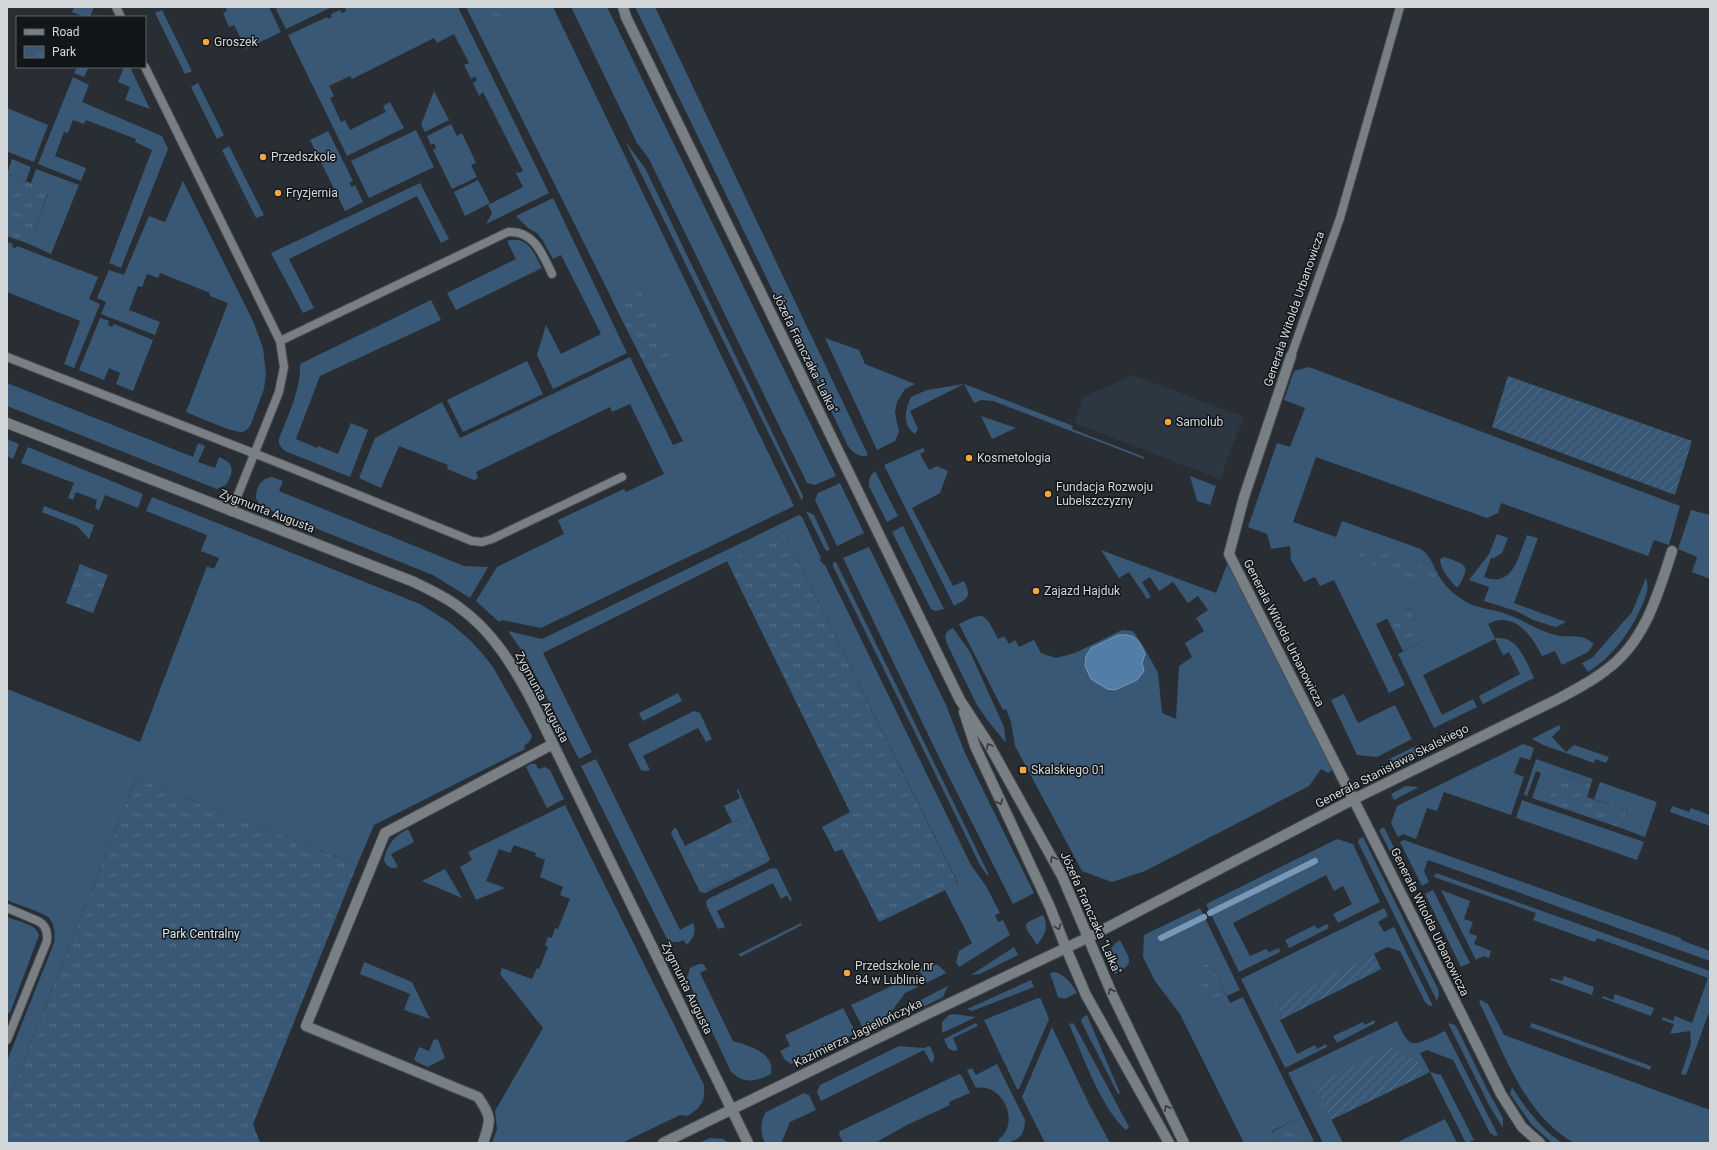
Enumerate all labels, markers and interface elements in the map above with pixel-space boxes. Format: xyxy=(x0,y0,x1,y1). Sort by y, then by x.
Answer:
legend xyxy=(16,16,146,68)
text: Road xyxy=(52,25,80,39)
place label: Groszek xyxy=(214,35,258,49)
marker: Groszek xyxy=(201,37,211,47)
text: Park xyxy=(52,45,77,59)
place label: Przedszkole xyxy=(271,150,336,164)
marker: Przedszkole xyxy=(258,152,268,162)
place label: Fryzjernia xyxy=(286,186,338,200)
marker: Fryzjernia xyxy=(273,188,283,198)
street label: Generała Witolda Urbanowicza xyxy=(1261,230,1327,388)
street label: Józefa Franczaka "Lalka" xyxy=(770,290,840,416)
place label: Samolub xyxy=(1176,415,1224,429)
marker: Samolub xyxy=(1163,417,1173,427)
place label: Kosmetologia xyxy=(977,451,1051,465)
marker: Kosmetologia xyxy=(964,453,974,463)
place label: Fundacja Rozwoju Lubelszczyzny xyxy=(1056,480,1153,508)
street label: Zygmunta Augusta xyxy=(217,486,317,536)
marker: Fundacja Rozwoju Lubelszczyzny xyxy=(1043,489,1053,499)
street label: Generała Witolda Urbanowicza xyxy=(1241,557,1327,709)
place label: Zajazd Hajduk xyxy=(1044,584,1121,598)
marker: Zajazd Hajduk xyxy=(1031,586,1041,596)
street label: Zygmunta Augusta xyxy=(512,649,572,745)
street label: Generała Stanisława Skalskiego xyxy=(1313,721,1471,811)
one-way arrow xyxy=(987,742,994,750)
place label: Skalskiego 01 xyxy=(1031,763,1105,777)
marker: Skalskiego 01 xyxy=(1018,765,1028,775)
one-way arrow xyxy=(995,797,1003,805)
street label: Generała Witolda Urbanowicza xyxy=(1388,846,1472,998)
street label: Józefa Franczaka "Lalka" xyxy=(1058,849,1124,977)
one-way arrow xyxy=(1050,856,1058,863)
one-way arrow xyxy=(1053,924,1062,931)
park label: Park Centralny xyxy=(162,927,240,941)
street label: Zygmunta Augusta xyxy=(659,940,715,1036)
place label: Przedszkole nr 84 w Lublinie xyxy=(855,959,934,987)
marker: Przedszkole nr 84 w Lublinie xyxy=(842,968,852,978)
one-way arrow xyxy=(1108,987,1116,995)
street label: Kazimierza Jagiellończyka xyxy=(791,996,925,1070)
one-way arrow xyxy=(1164,1104,1172,1112)

